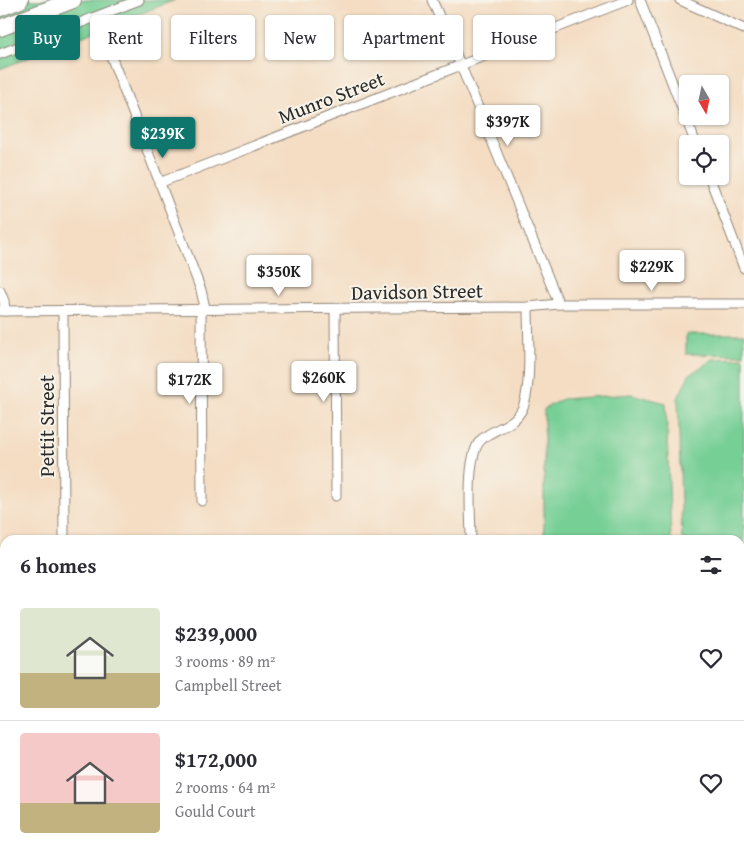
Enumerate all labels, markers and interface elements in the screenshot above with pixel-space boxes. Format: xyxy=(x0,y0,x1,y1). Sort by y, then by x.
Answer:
chip: Buy xyxy=(15,15,80,60)
chip: Rent xyxy=(90,15,161,60)
chip: Filters xyxy=(171,15,255,60)
chip: New xyxy=(265,15,334,60)
chip: Apartment xyxy=(344,15,463,60)
chip: House xyxy=(473,15,555,60)
street label: Munro Street xyxy=(274,63,388,131)
north arrow xyxy=(679,75,729,125)
map controls xyxy=(679,75,729,185)
pin: $397K xyxy=(473,104,543,147)
text: $397K xyxy=(486,109,530,133)
pin: $239K xyxy=(128,116,198,159)
text: $239K xyxy=(141,121,185,145)
button: locate xyxy=(679,135,729,185)
pin: $229K xyxy=(617,250,687,292)
pin: $350K xyxy=(244,254,314,297)
text: $229K xyxy=(630,254,674,278)
text: $350K xyxy=(257,259,301,283)
street label: Davidson Street xyxy=(351,275,483,307)
pin: $260K xyxy=(289,360,359,403)
pin: $172K xyxy=(155,362,225,405)
text: $260K xyxy=(302,365,346,389)
text: $172K xyxy=(168,367,212,391)
street label: Pettit Street xyxy=(32,375,61,477)
text: 6 homes xyxy=(20,550,96,581)
icon: filters xyxy=(697,551,725,579)
text: $239,000 xyxy=(175,618,257,649)
icon: home xyxy=(60,628,120,688)
icon: heart xyxy=(697,644,725,672)
text: 3 rooms · 89 m² xyxy=(175,649,275,673)
text: Campbell Street xyxy=(175,673,282,697)
text: $172,000 xyxy=(175,744,257,775)
icon: home xyxy=(60,753,120,813)
icon: heart xyxy=(697,769,725,797)
text: 2 rooms · 64 m² xyxy=(175,775,275,799)
text: Gould Court xyxy=(175,799,256,823)

